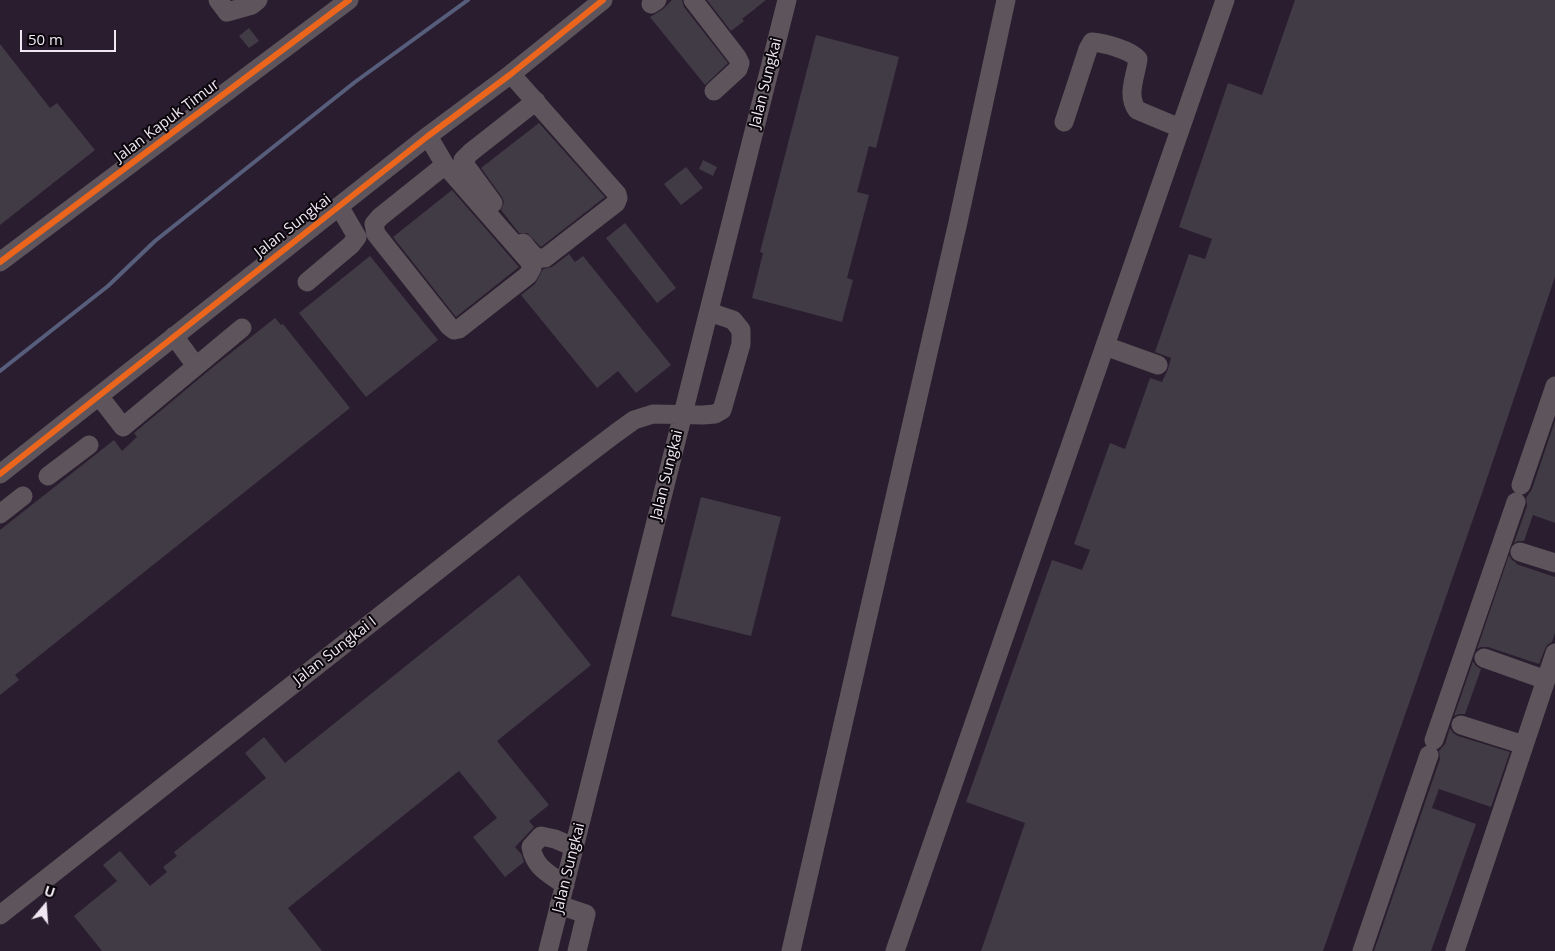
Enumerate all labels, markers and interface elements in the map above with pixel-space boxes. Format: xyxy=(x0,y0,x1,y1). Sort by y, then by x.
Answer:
scale bar xyxy=(22,20,119,52)
text: 50 m xyxy=(28,29,63,49)
street label: Jalan Sungkai xyxy=(746,36,786,130)
street label: Jalan Kapuk Timur xyxy=(111,76,223,166)
street label: Jalan Sungkai xyxy=(251,190,335,262)
street label: Jalan Sungkai xyxy=(647,428,687,522)
street label: Jalan Sungkai I xyxy=(290,613,380,689)
street label: Jalan Sungkai xyxy=(549,821,589,915)
north arrow xyxy=(20,881,70,931)
text: U xyxy=(42,881,58,902)

